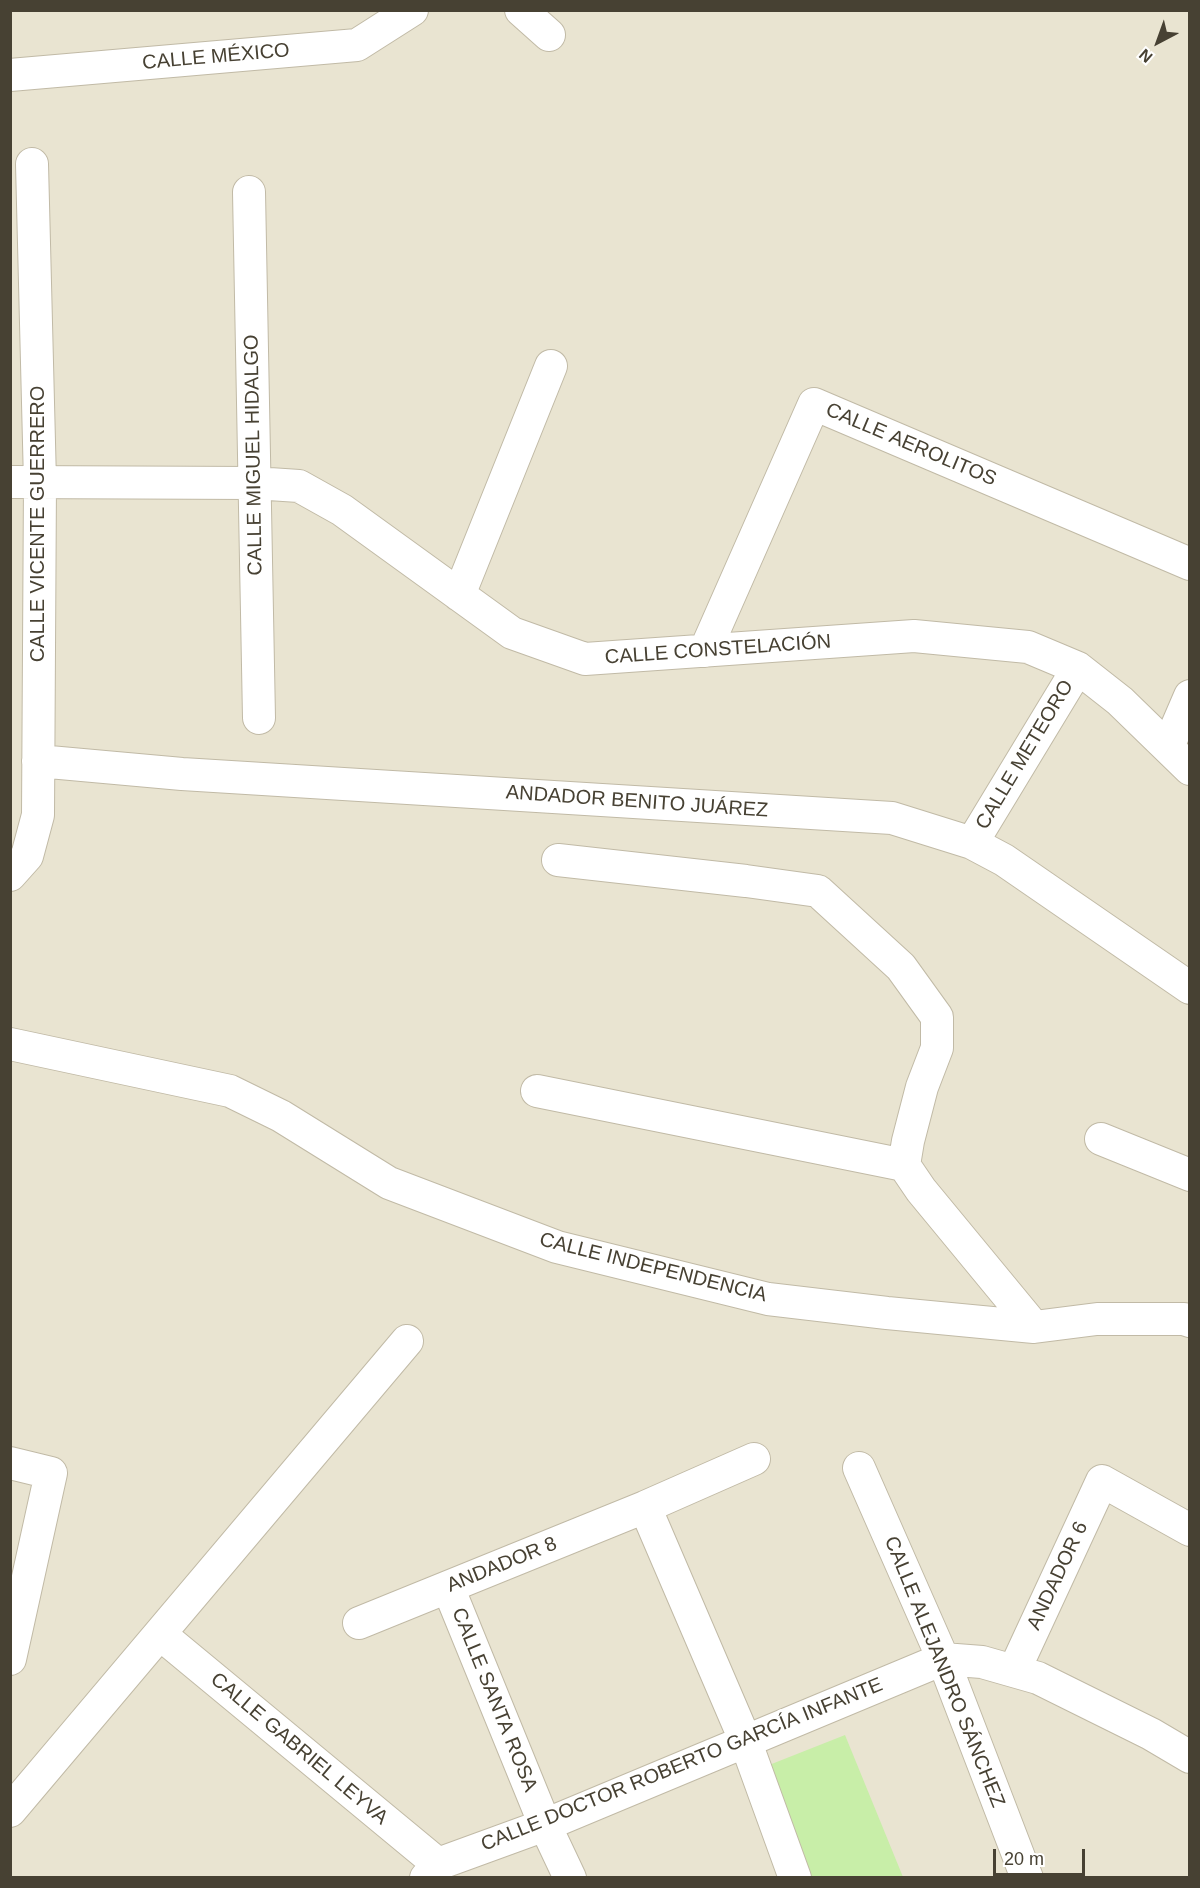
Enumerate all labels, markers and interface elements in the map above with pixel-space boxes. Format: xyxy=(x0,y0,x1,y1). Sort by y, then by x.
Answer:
north arrow xyxy=(1128,12,1188,72)
street label: CALLE MÉXICO xyxy=(141,39,291,75)
text: N xyxy=(1136,46,1156,66)
street label: CALLE MIGUEL HIDALGO xyxy=(240,334,268,576)
street label: CALLE VICENTE GUERRERO xyxy=(26,386,50,662)
street label: CALLE AEROLITOS xyxy=(822,398,1000,492)
street label: CALLE CONSTELACIÓN xyxy=(604,630,832,670)
street label: CALLE METEORO xyxy=(971,676,1079,834)
street label: ANDADOR BENITO JUÁREZ xyxy=(505,781,769,823)
street label: CALLE INDEPENDENCIA xyxy=(537,1228,769,1308)
street label: ANDADOR 6 xyxy=(1022,1518,1094,1634)
street label: ANDADOR 8 xyxy=(443,1532,561,1598)
street label: CALLE ALEJANDRO SÁNCHEZ xyxy=(879,1533,1009,1811)
street label: CALLE SANTA ROSA xyxy=(446,1604,542,1796)
street label: CALLE GABRIEL LEYVA xyxy=(205,1668,393,1830)
street label: CALLE DOCTOR ROBERTO GARCÍA INFANTE xyxy=(478,1673,886,1857)
scale bar xyxy=(996,1837,1088,1875)
text: 20 m xyxy=(1004,1849,1044,1869)

